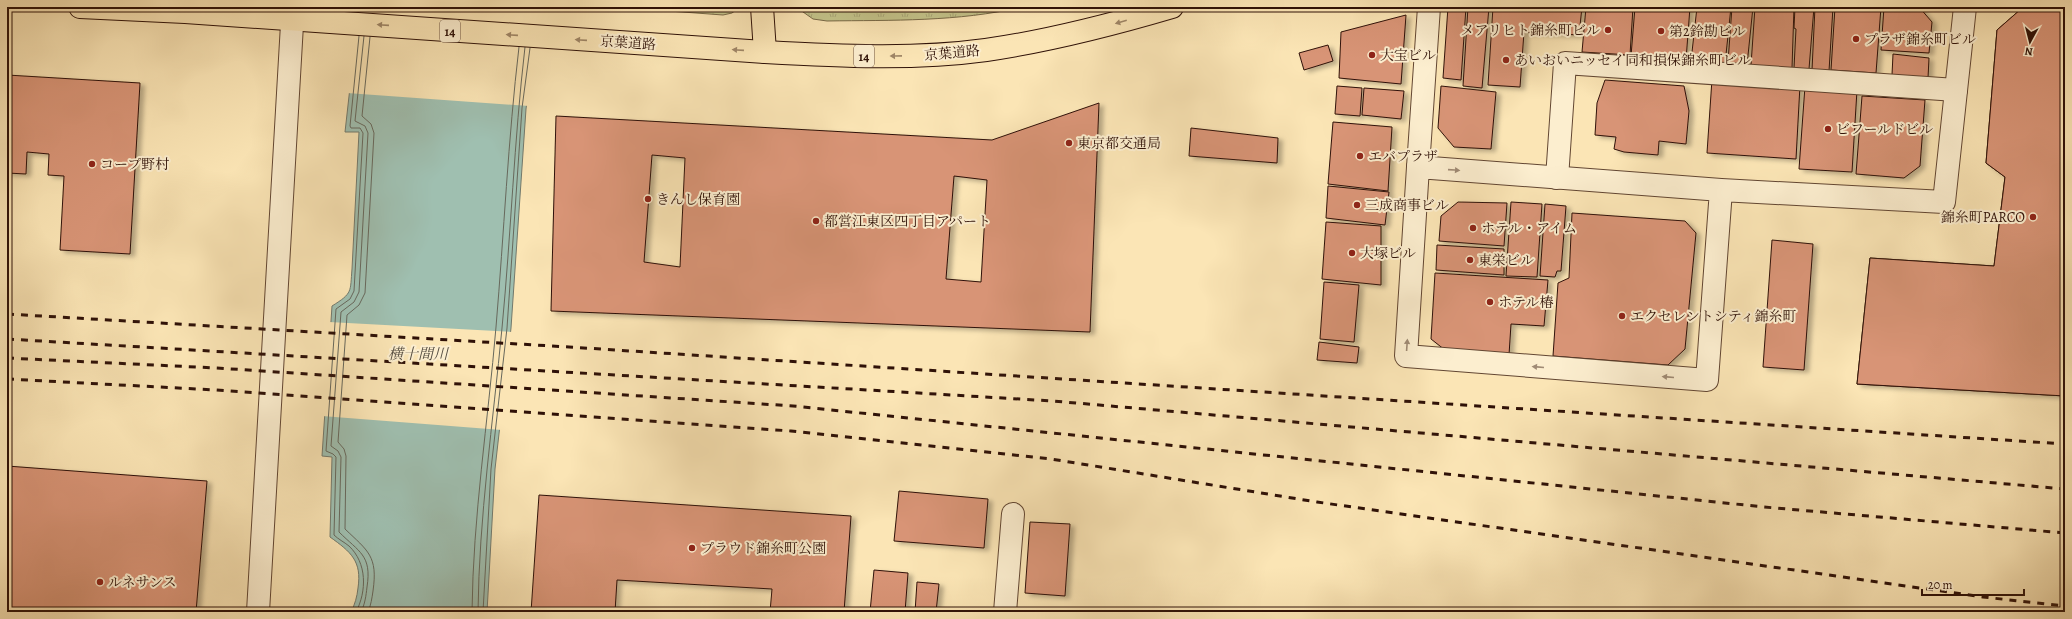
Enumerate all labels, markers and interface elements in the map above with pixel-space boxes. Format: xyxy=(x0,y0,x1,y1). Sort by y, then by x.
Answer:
one-way arrow xyxy=(1115,19,1127,25)
road number: 14 xyxy=(440,20,460,42)
place label: メアリヒト錦糸町ビル xyxy=(1461,21,1600,40)
one-way arrow xyxy=(377,22,389,29)
place label: 第2鈴勘ビル xyxy=(1669,22,1746,41)
north arrow xyxy=(2010,22,2050,62)
marker: メアリヒト錦糸町ビル xyxy=(1603,25,1613,35)
marker: 第2鈴勘ビル xyxy=(1656,26,1666,36)
place label: プラザ錦糸町ビル xyxy=(1864,30,1976,49)
one-way arrow xyxy=(506,32,518,39)
street label: 京葉道路 xyxy=(599,32,657,54)
marker: プラザ錦糸町ビル xyxy=(1851,34,1861,44)
one-way arrow xyxy=(575,37,587,44)
street label: 京葉道路 xyxy=(923,41,981,65)
text: N xyxy=(2024,43,2034,59)
road number: 14 xyxy=(854,45,874,67)
place label: 大宝ビル xyxy=(1380,46,1436,65)
one-way arrow xyxy=(732,47,744,54)
marker: 大宝ビル xyxy=(1367,50,1377,60)
place label: あいおいニッセイ同和損保錦糸町ビル xyxy=(1514,51,1751,70)
one-way arrow xyxy=(889,53,902,59)
marker: あいおいニッセイ同和損保錦糸町ビル xyxy=(1501,55,1511,65)
place label: ビフールドビル xyxy=(1836,120,1933,139)
marker: ビフールドビル xyxy=(1823,124,1833,134)
place label: 東京都交通局 xyxy=(1077,134,1161,153)
marker: 東京都交通局 xyxy=(1064,138,1074,148)
place label: エバプラザ xyxy=(1368,147,1438,166)
marker: エバプラザ xyxy=(1355,151,1365,161)
place label: コープ野村 xyxy=(100,155,169,174)
marker: コープ野村 xyxy=(87,159,97,169)
one-way arrow xyxy=(1448,166,1460,173)
place label: きんし保育園 xyxy=(656,190,740,209)
marker: きんし保育園 xyxy=(643,194,653,204)
place label: 三成商事ビル xyxy=(1365,196,1449,215)
marker: 三成商事ビル xyxy=(1352,200,1362,210)
place label: 錦糸町PARCO xyxy=(1941,208,2025,227)
place label: 都営江東区四丁目アパート xyxy=(824,212,991,231)
marker: 錦糸町PARCO xyxy=(2028,212,2038,222)
marker: 都営江東区四丁目アパート xyxy=(811,216,821,226)
place label: ホテル・アイム xyxy=(1481,219,1577,238)
marker: ホテル・アイム xyxy=(1468,223,1478,233)
place label: 大塚ビル xyxy=(1360,244,1416,263)
marker: 大塚ビル xyxy=(1347,248,1357,258)
place label: 東栄ビル xyxy=(1478,251,1534,270)
marker: 東栄ビル xyxy=(1465,255,1475,265)
place label: ホテル椿 xyxy=(1498,293,1554,312)
marker: ホテル椿 xyxy=(1485,297,1495,307)
place label: エクセレントシティ錦糸町 xyxy=(1630,307,1797,326)
marker: エクセレントシティ錦糸町 xyxy=(1617,311,1627,321)
one-way arrow xyxy=(1404,339,1411,351)
water label: 横十間川 xyxy=(388,344,450,364)
one-way arrow xyxy=(1532,363,1544,370)
one-way arrow xyxy=(1662,374,1674,381)
place label: プラウド錦糸町公園 xyxy=(700,539,826,558)
marker: プラウド錦糸町公園 xyxy=(687,543,697,553)
scale bar xyxy=(1922,571,2024,597)
place label: ルネサンス xyxy=(108,573,176,592)
marker: ルネサンス xyxy=(95,577,105,587)
text: 20 m xyxy=(1928,577,1952,593)

